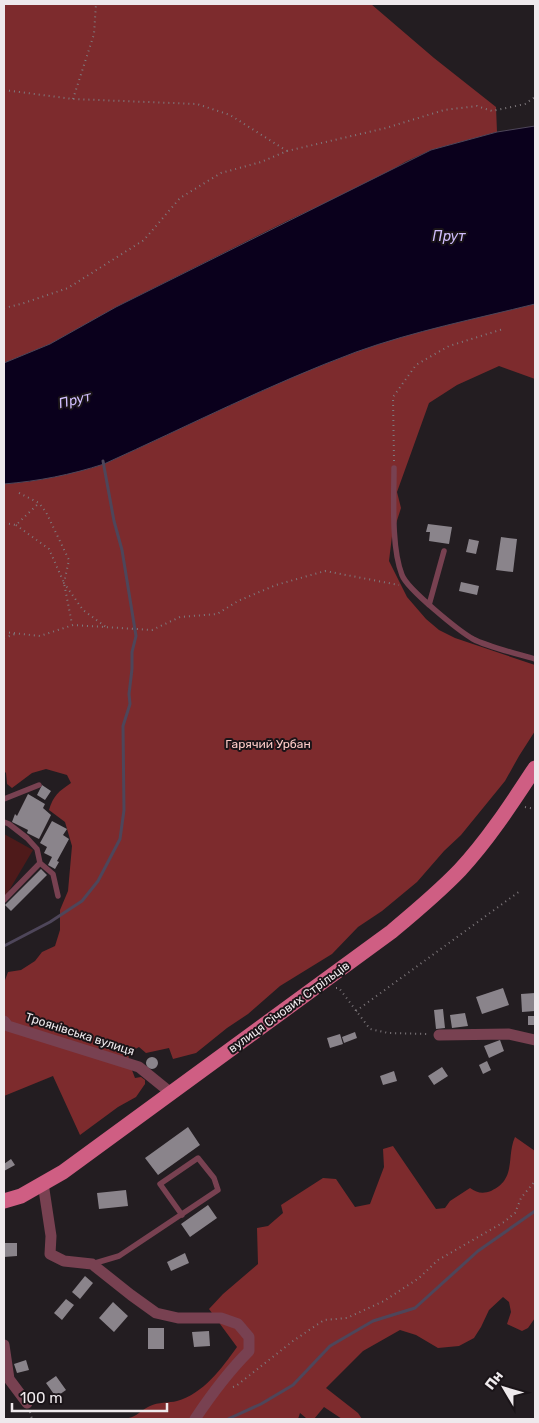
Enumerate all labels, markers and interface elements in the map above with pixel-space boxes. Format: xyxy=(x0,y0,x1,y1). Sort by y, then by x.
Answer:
water label: Прут xyxy=(433,228,466,245)
water label: Прут xyxy=(57,388,94,412)
park label: Гарячий Урбан xyxy=(225,737,311,751)
street label: вулиця Січових Стрільців xyxy=(226,958,352,1056)
street label: Троянівська вулиця xyxy=(23,1010,137,1058)
north arrow xyxy=(479,1363,529,1413)
text: Пн xyxy=(481,1367,507,1393)
scale bar xyxy=(12,1380,168,1412)
text: 100 m xyxy=(20,1389,62,1407)

